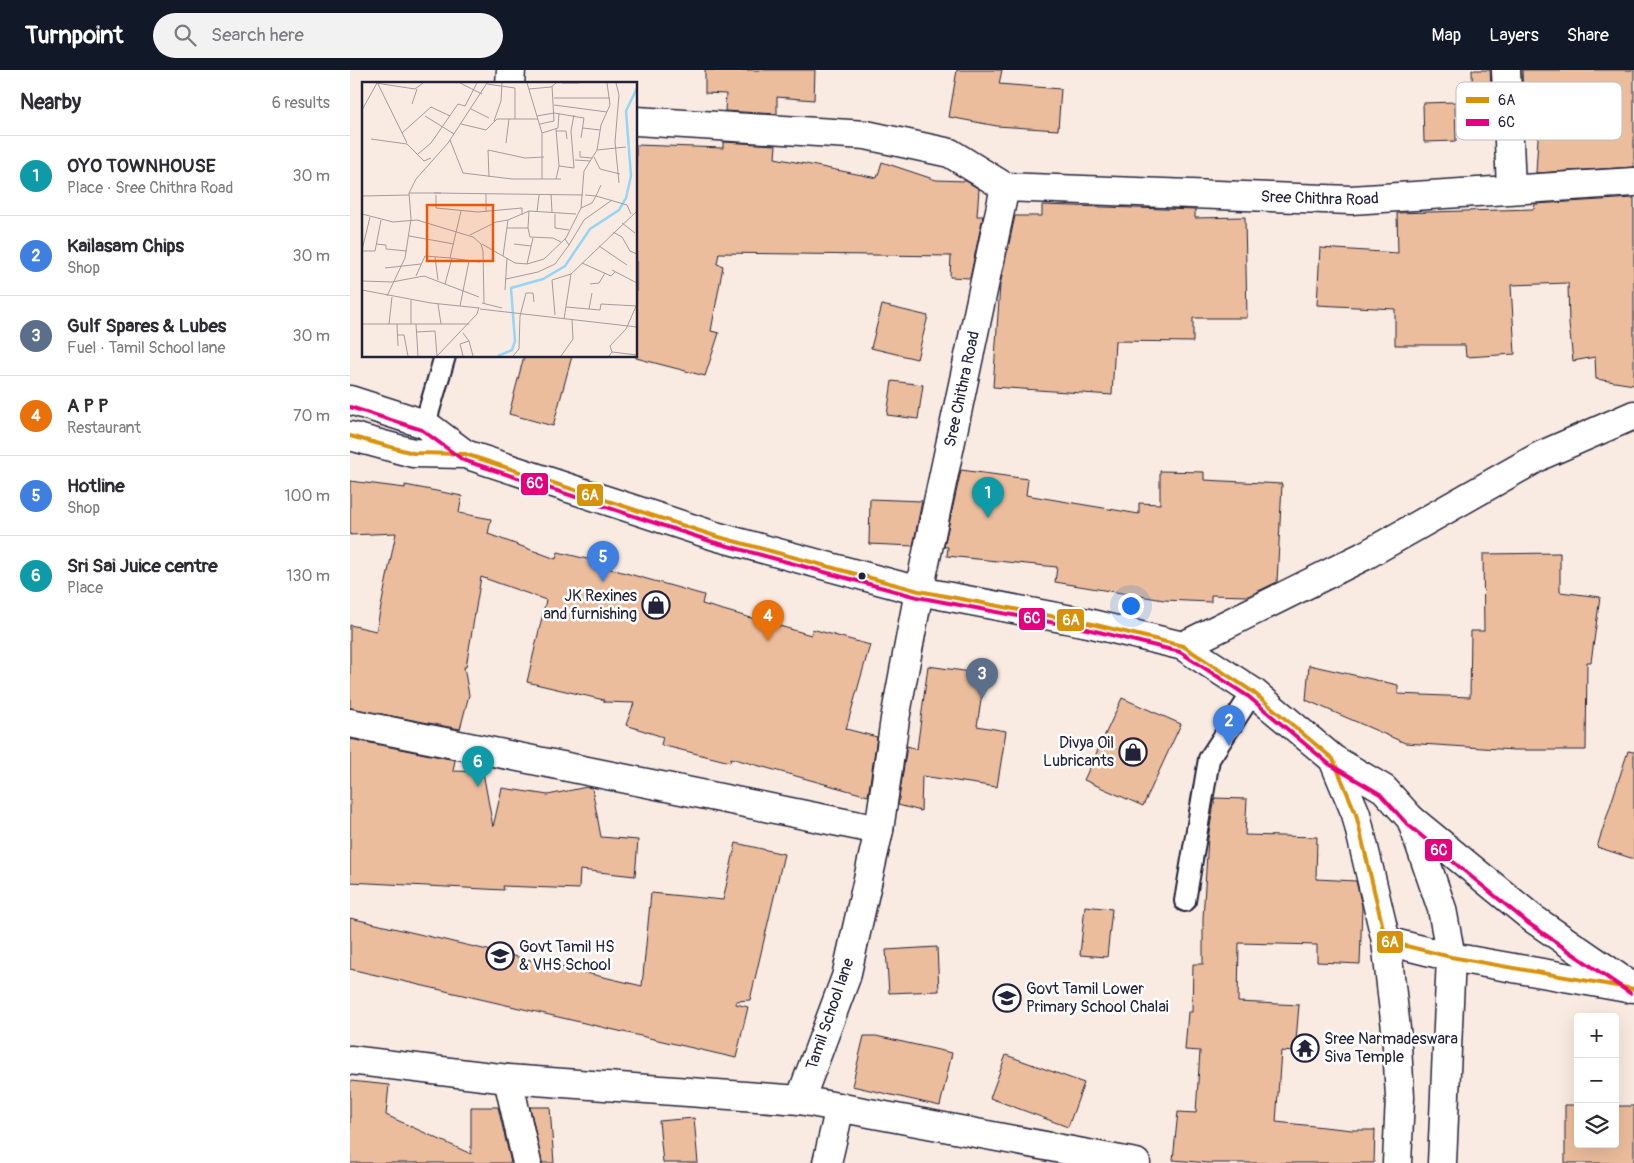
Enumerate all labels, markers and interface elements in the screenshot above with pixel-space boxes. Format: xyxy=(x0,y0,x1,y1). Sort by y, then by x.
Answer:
search box xyxy=(153,13,503,58)
text: Turnpoint xyxy=(25,21,123,50)
icon: search xyxy=(171,21,199,49)
text: Search here xyxy=(211,23,304,47)
text: Map xyxy=(1432,24,1461,47)
text: Layers xyxy=(1489,24,1539,47)
text: Share xyxy=(1567,24,1609,47)
inset map xyxy=(362,82,638,358)
legend xyxy=(1456,82,1622,140)
text: Nearby xyxy=(20,89,81,116)
text: 6A xyxy=(1498,92,1515,109)
text: 6 results xyxy=(272,93,330,113)
text: 6C xyxy=(1498,114,1515,131)
text: OYO TOWNHOUSE xyxy=(67,154,216,178)
text: 1 xyxy=(33,166,39,186)
text: 30 m xyxy=(292,166,330,186)
text: Place · Sree Chithra Road xyxy=(67,178,233,198)
street label: Sree Chithra Road xyxy=(1260,187,1379,210)
text: Kailasam Chips xyxy=(67,234,184,258)
text: 2 xyxy=(32,246,40,266)
text: 30 m xyxy=(292,246,330,266)
text: Shop xyxy=(67,258,100,278)
text: Gulf Spares & Lubes xyxy=(67,314,226,338)
text: 3 xyxy=(32,326,40,346)
text: 30 m xyxy=(292,326,330,346)
street label: Sree Chithra Road xyxy=(940,329,984,449)
text: Fuel · Tamil School lane xyxy=(67,338,225,358)
text: A P P xyxy=(67,394,109,418)
text: 4 xyxy=(31,406,41,426)
text: 70 m xyxy=(293,406,330,426)
text: Restaurant xyxy=(67,418,141,438)
line badge: 6C xyxy=(520,472,549,496)
text: Hotline xyxy=(67,474,125,498)
text: 6C xyxy=(527,475,544,492)
pin: 1 xyxy=(972,477,1004,518)
line badge: 6A xyxy=(576,483,604,507)
text: 5 xyxy=(32,486,40,506)
text: 100 m xyxy=(284,486,330,506)
text: 6A xyxy=(581,487,599,504)
text: Shop xyxy=(67,498,100,518)
pin: 5 xyxy=(587,541,619,582)
text: Sri Sai Juice centre xyxy=(67,554,218,578)
text: 6 xyxy=(31,566,41,586)
text: 130 m xyxy=(286,566,330,586)
unlabelled marker xyxy=(857,571,867,581)
text: Place xyxy=(67,578,103,598)
place label: JK Rexines and furnishing xyxy=(544,586,637,624)
shop icon: JK Rexines and furnishing xyxy=(641,590,671,620)
your location xyxy=(1118,593,1144,619)
pin: 4 xyxy=(752,600,784,641)
line badge: 6C xyxy=(1018,607,1046,631)
line badge: 6A xyxy=(1056,608,1085,632)
text: 6C xyxy=(1024,610,1041,627)
text: 6A xyxy=(1062,612,1080,629)
pin: 3 xyxy=(966,658,998,699)
pin: 2 xyxy=(1213,705,1245,746)
place label: Divya Oil Lubricants xyxy=(1043,733,1114,771)
shop icon: Divya Oil Lubricants xyxy=(1118,737,1148,767)
pin: 6 xyxy=(462,746,494,787)
line badge: 6C xyxy=(1424,838,1453,862)
text: 6C xyxy=(1431,842,1448,859)
line badge: 6A xyxy=(1376,930,1404,954)
text: 6A xyxy=(1381,934,1399,951)
place label: Govt Tamil HS & VHS School xyxy=(519,937,614,975)
school or university icon: Govt Tamil HS & VHS School xyxy=(485,941,515,971)
street label: Tamil School lane xyxy=(802,955,859,1072)
place label: Govt Tamil Lower Primary School Chalai xyxy=(1026,979,1169,1017)
school or university icon: Govt Tamil Lower Primary School Chalai xyxy=(992,983,1022,1013)
map controls xyxy=(1574,1013,1619,1148)
button: + xyxy=(1574,1013,1619,1058)
place label: Sree Narmadeswara Siva Temple xyxy=(1324,1029,1458,1067)
temple icon: Sree Narmadeswara Siva Temple xyxy=(1290,1033,1320,1063)
button: − xyxy=(1574,1058,1619,1103)
button: layers xyxy=(1574,1103,1619,1148)

